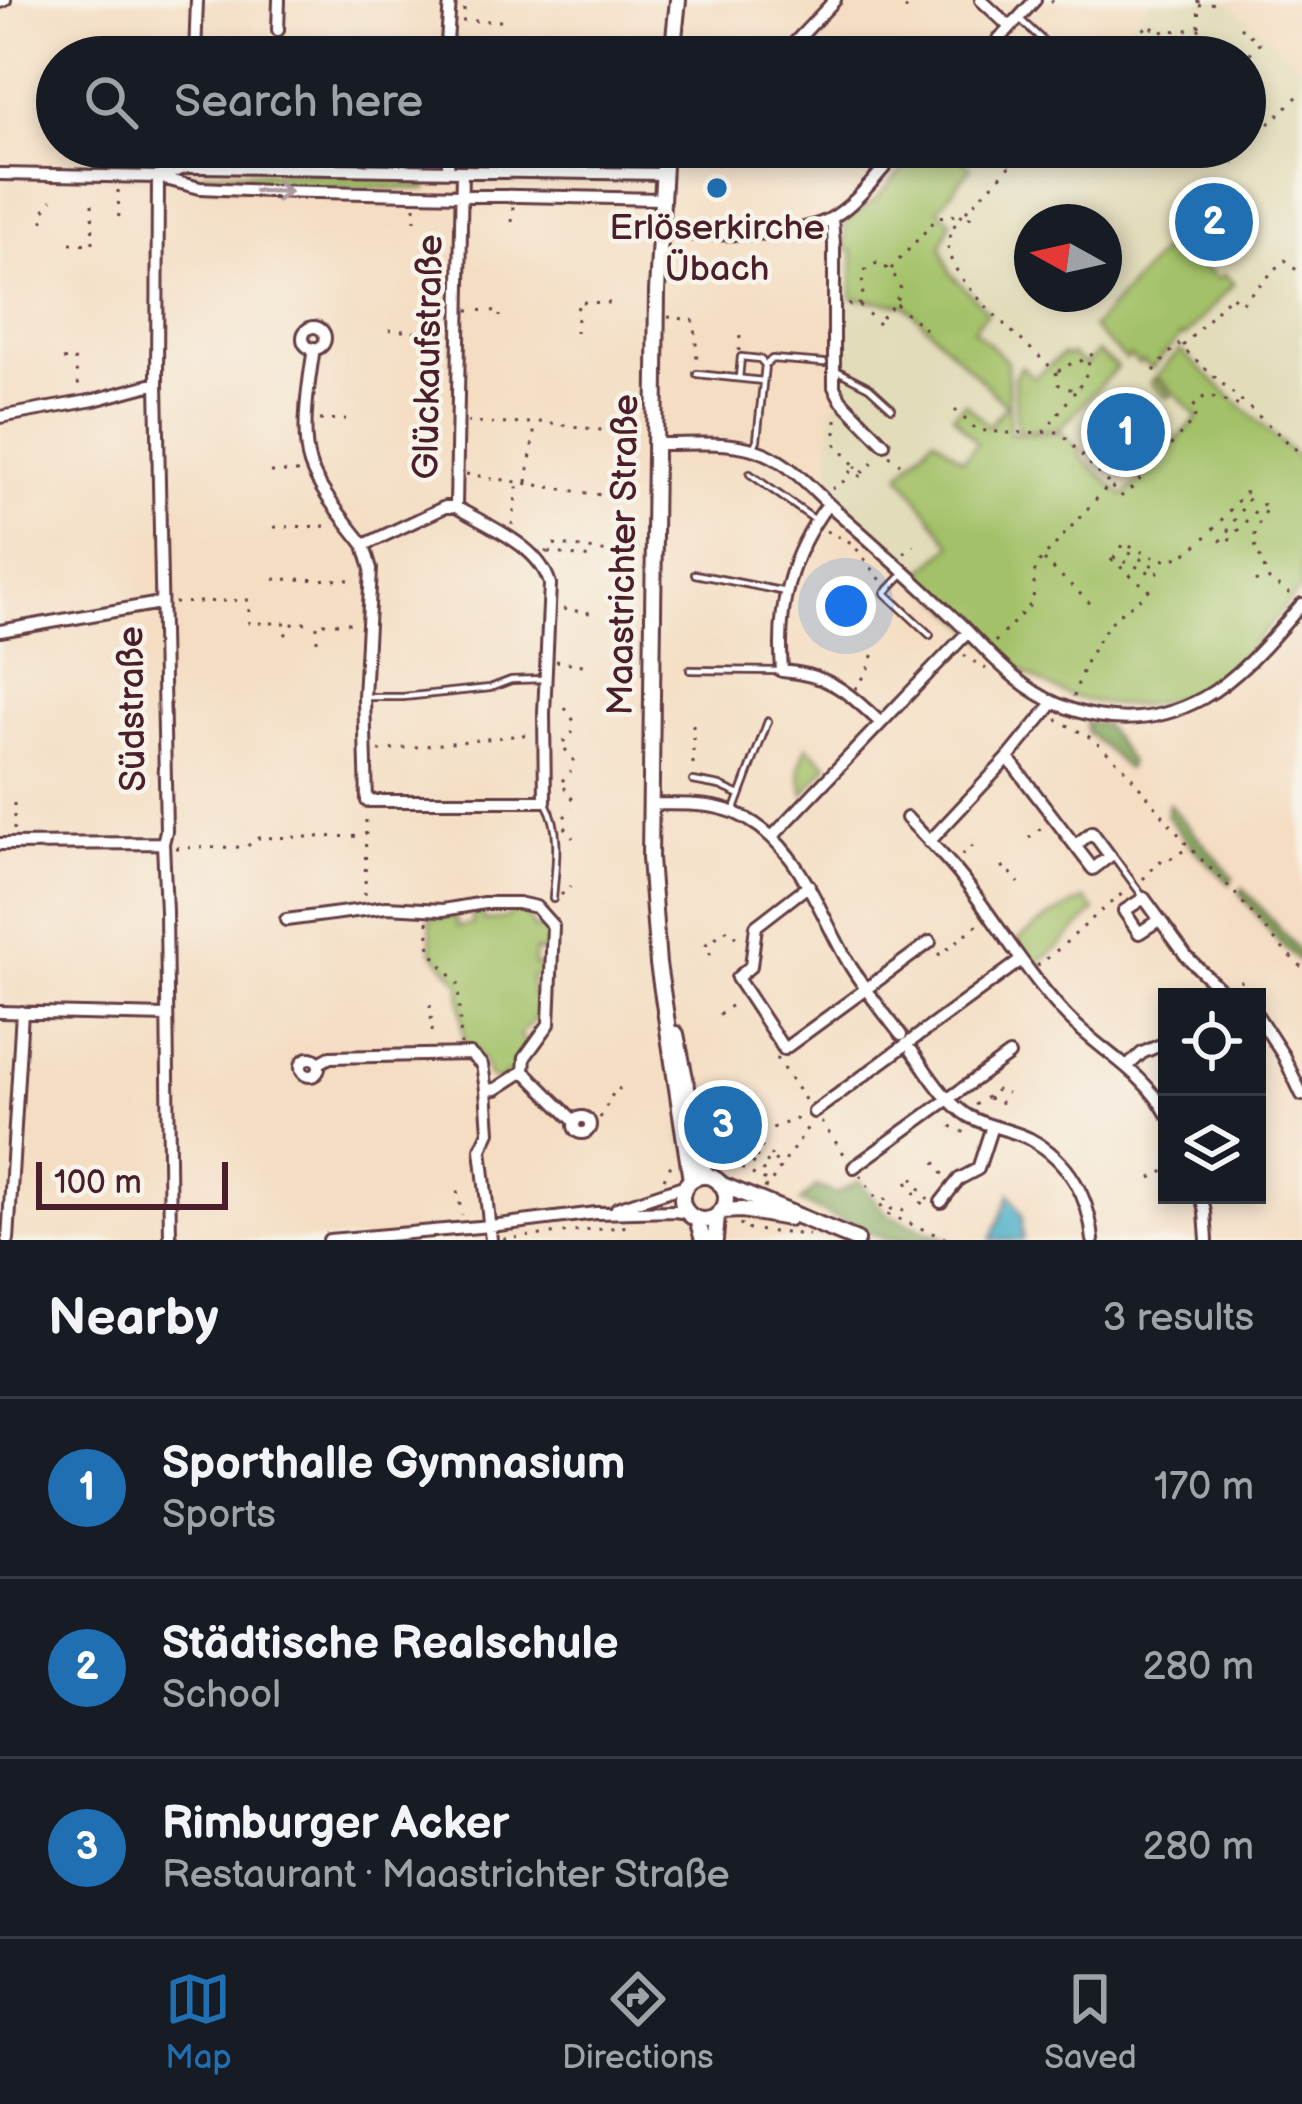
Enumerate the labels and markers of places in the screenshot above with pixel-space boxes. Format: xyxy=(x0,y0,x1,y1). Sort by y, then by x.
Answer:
marker: Erlöserkirche Übach xyxy=(704,175,730,201)
pin: 2 xyxy=(1175,177,1253,267)
place label: Erlöserkirche Übach xyxy=(609,207,825,291)
pin: 1 xyxy=(1087,387,1165,477)
pin: 3 xyxy=(684,1080,762,1170)

